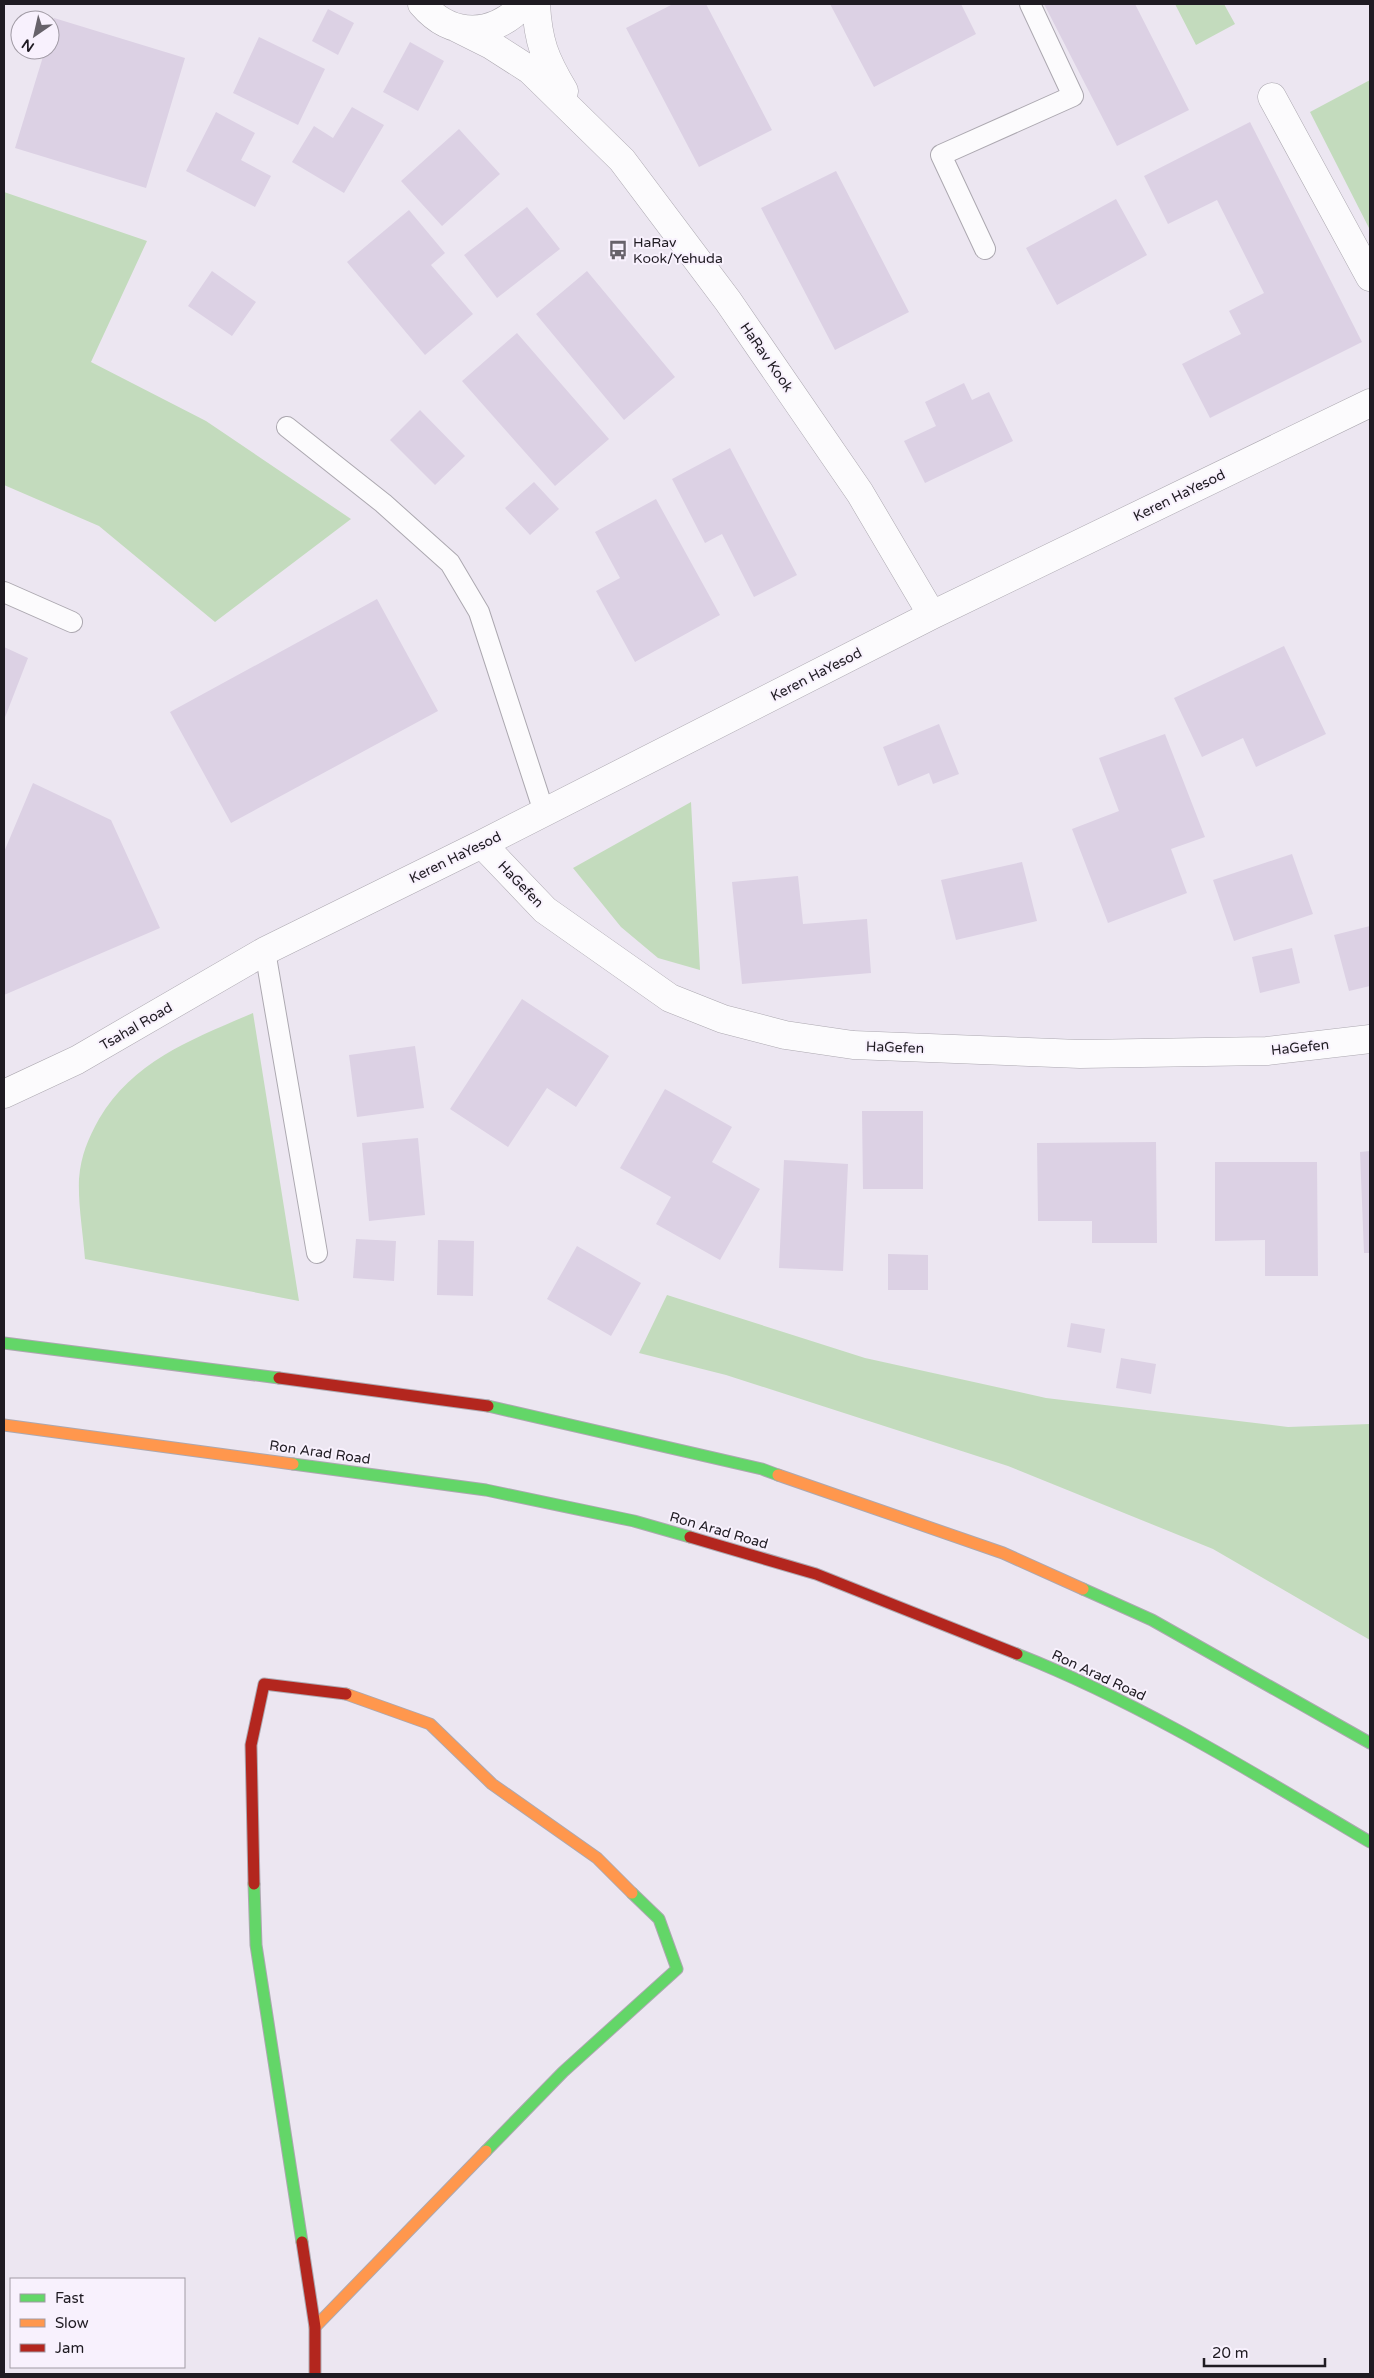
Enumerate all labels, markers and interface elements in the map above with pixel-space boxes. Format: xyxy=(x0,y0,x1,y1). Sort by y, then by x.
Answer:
north arrow xyxy=(10,10,60,60)
text: N xyxy=(19,35,37,56)
place label: HaRav Kook/Yehuda xyxy=(633,234,723,267)
bus stop icon: HaRav Kook/Yehuda xyxy=(607,239,629,261)
street label: HaRav Kook xyxy=(736,319,797,396)
street label: Keren HaYesod xyxy=(1131,466,1228,525)
street label: Keren HaYesod xyxy=(768,644,865,705)
street label: Keren HaYesod xyxy=(407,828,504,887)
street label: HaGefen xyxy=(494,858,547,911)
street label: Tsahal Road xyxy=(97,999,175,1054)
street label: HaGefen xyxy=(1270,1036,1330,1059)
street label: HaGefen xyxy=(866,1038,924,1057)
street label: Ron Arad Road xyxy=(268,1437,372,1468)
street label: Ron Arad Road xyxy=(668,1508,770,1553)
street label: Ron Arad Road xyxy=(1049,1646,1149,1705)
legend xyxy=(10,2278,185,2368)
text: Fast xyxy=(55,2289,85,2307)
text: Slow xyxy=(55,2314,89,2332)
scale bar xyxy=(1204,2336,1325,2368)
text: Jam xyxy=(55,2339,84,2357)
text: 20 m xyxy=(1212,2344,1249,2362)

